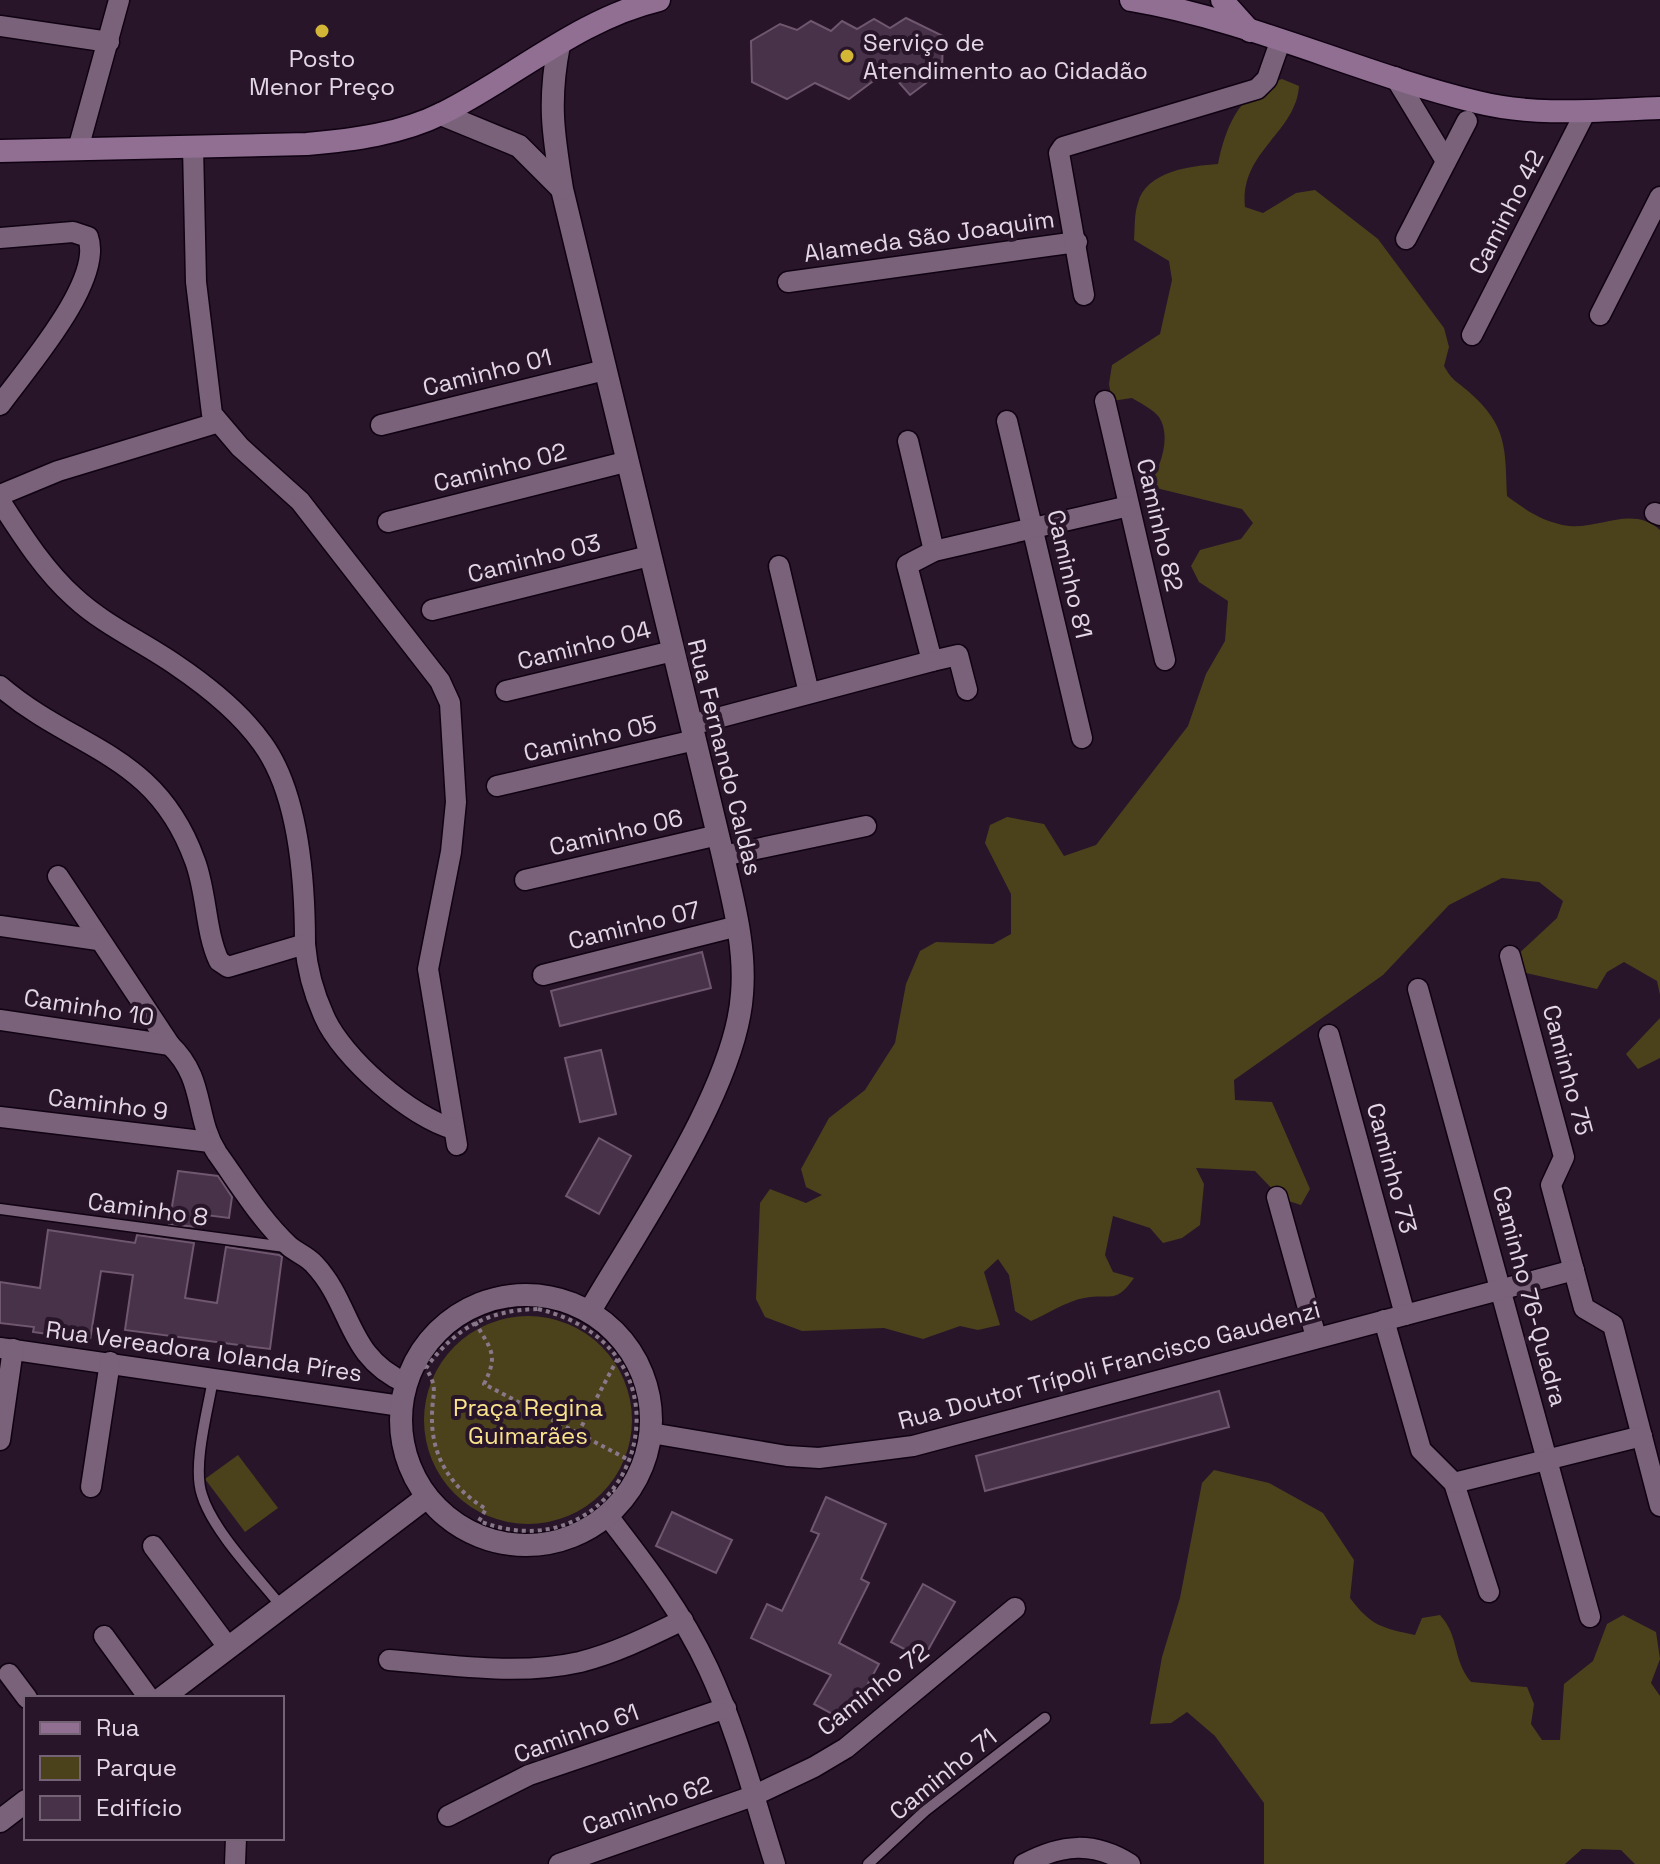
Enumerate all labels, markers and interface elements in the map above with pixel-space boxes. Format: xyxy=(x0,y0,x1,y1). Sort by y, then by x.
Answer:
marker: Posto Menor Preço xyxy=(313,22,331,40)
place label: Serviço de Atendimento ao Cidadão xyxy=(863,27,1148,86)
place label: Posto Menor Preço xyxy=(249,43,395,102)
marker: Serviço de Atendimento ao Cidadão xyxy=(838,47,856,65)
street label: Caminho 42 xyxy=(1461,145,1551,279)
street label: Alameda São Joaquim xyxy=(802,203,1056,269)
street label: Caminho 01 xyxy=(419,341,555,403)
street label: Caminho 02 xyxy=(430,436,570,498)
street label: Caminho 82 xyxy=(1130,455,1190,595)
street label: Caminho 81 xyxy=(1040,507,1100,641)
street label: Caminho 03 xyxy=(464,527,604,589)
street label: Caminho 04 xyxy=(514,613,654,677)
street label: Rua Fernando Caldas xyxy=(681,636,769,878)
street label: Caminho 05 xyxy=(520,708,660,768)
street label: Caminho 06 xyxy=(546,802,686,862)
street label: Caminho 07 xyxy=(565,894,703,956)
street label: Caminho 10 xyxy=(22,981,156,1033)
street label: Caminho 75 xyxy=(1536,1001,1600,1139)
street label: Caminho 9 xyxy=(46,1081,170,1127)
street label: Caminho 73 xyxy=(1360,1099,1424,1237)
street label: Caminho 76-Quadra xyxy=(1486,1182,1574,1410)
street label: Caminho 8 xyxy=(86,1185,210,1233)
street label: Rua Doutor Trípoli Francisco Gaudenzi xyxy=(894,1294,1324,1436)
street label: Rua Vereadora Iolanda Píres xyxy=(44,1313,364,1389)
park label: Praça Regina Guimarães xyxy=(453,1392,603,1451)
street label: Caminho 72 xyxy=(811,1636,935,1742)
legend xyxy=(24,1696,284,1840)
street label: Caminho 61 xyxy=(509,1696,643,1770)
text: Rua xyxy=(96,1712,140,1743)
street label: Caminho 71 xyxy=(883,1721,1003,1827)
text: Parque xyxy=(96,1752,177,1783)
street label: Caminho 62 xyxy=(578,1768,716,1842)
text: Edifício xyxy=(96,1792,182,1823)

